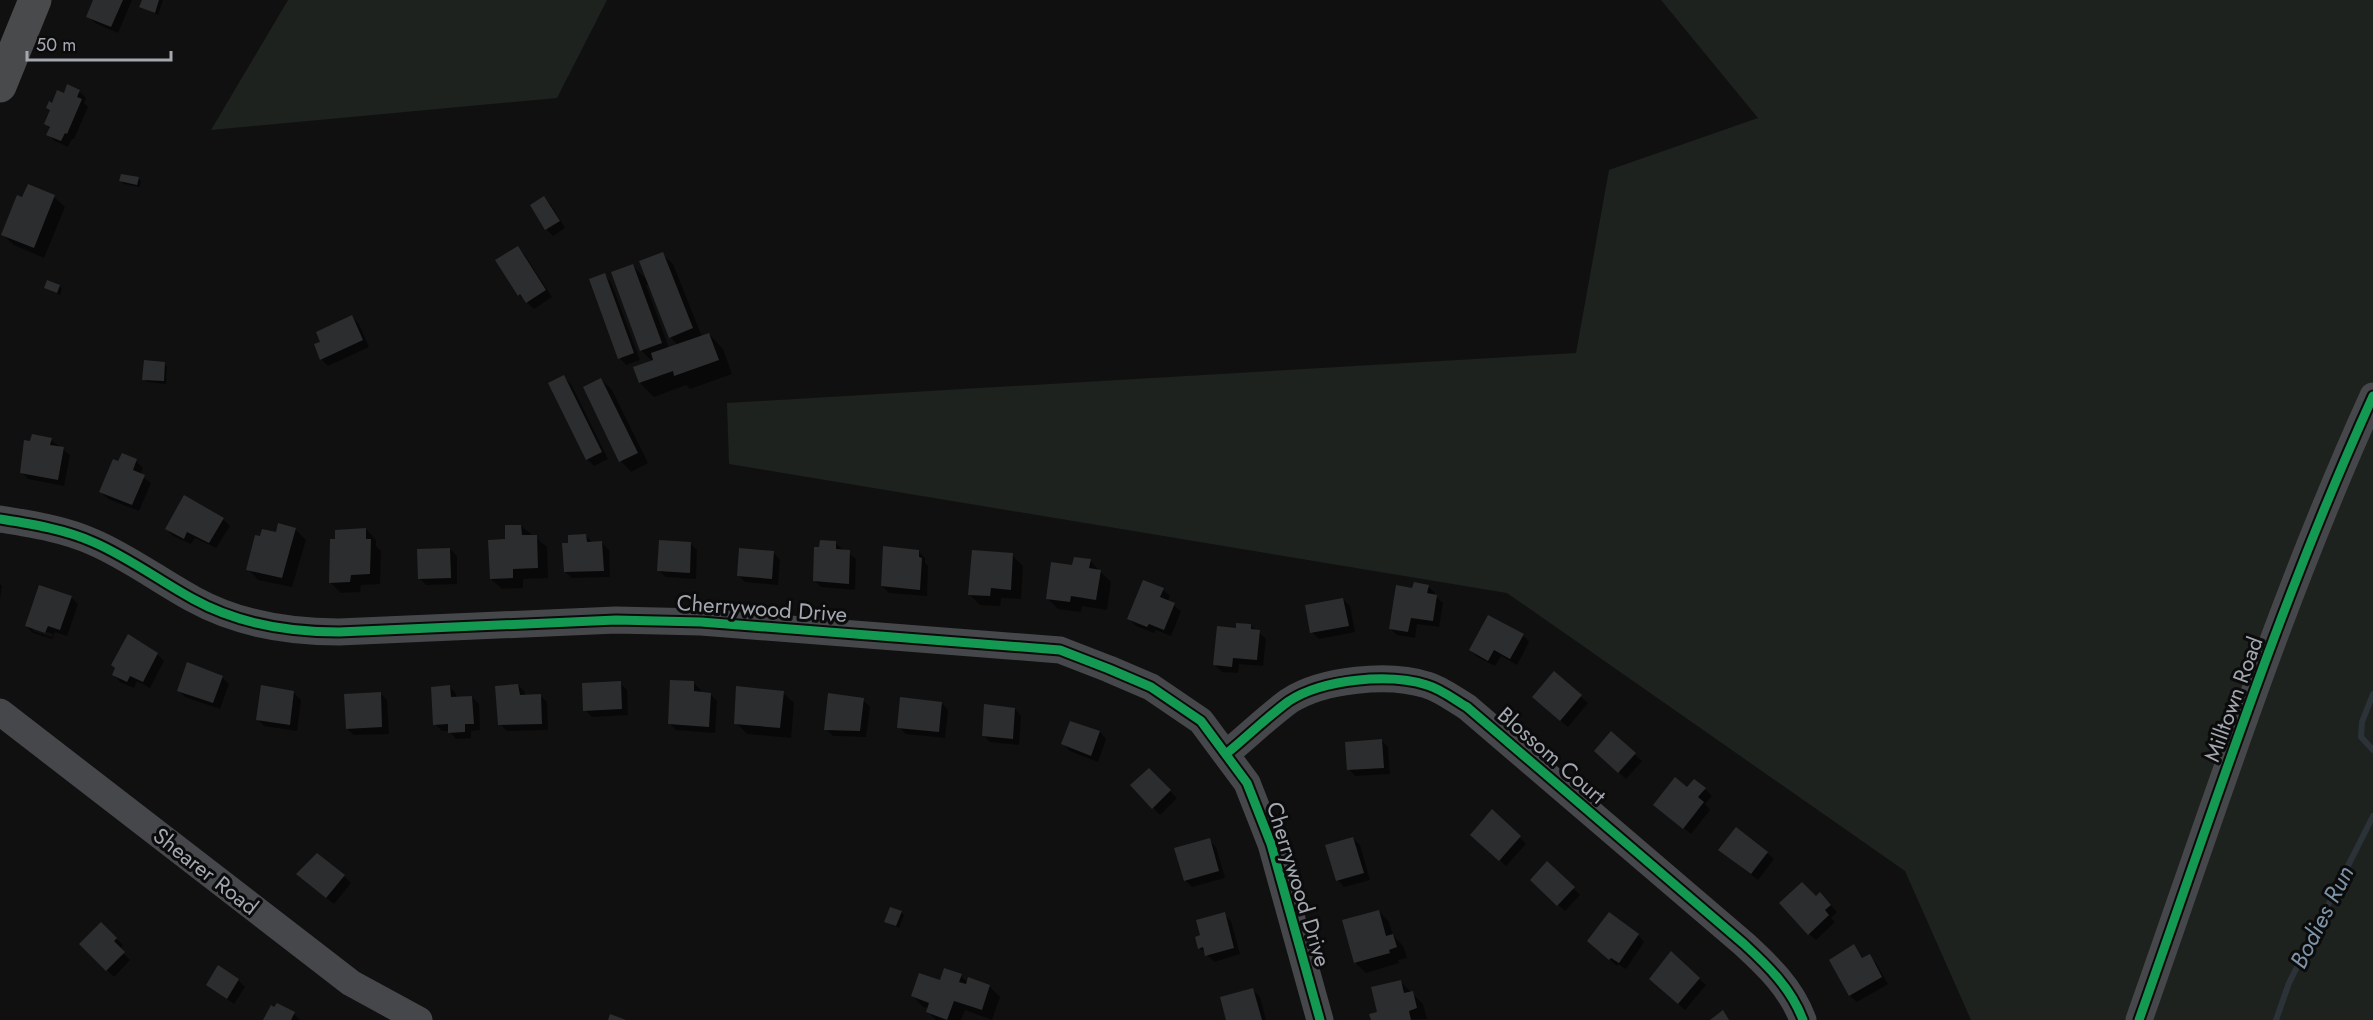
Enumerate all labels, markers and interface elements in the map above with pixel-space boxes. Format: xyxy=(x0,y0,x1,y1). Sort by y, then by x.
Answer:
scale bar xyxy=(27,24,171,62)
text: 50 m xyxy=(36,32,76,58)
street label: Cherrywood Drive xyxy=(676,586,848,630)
street label: Milltown Road xyxy=(2196,632,2270,766)
street label: Blossom Court xyxy=(1491,699,1614,812)
street label: Cherrywood Drive xyxy=(1259,798,1339,970)
street label: Shearer Road xyxy=(147,820,265,922)
water label: Bodies Run xyxy=(2281,859,2362,974)

